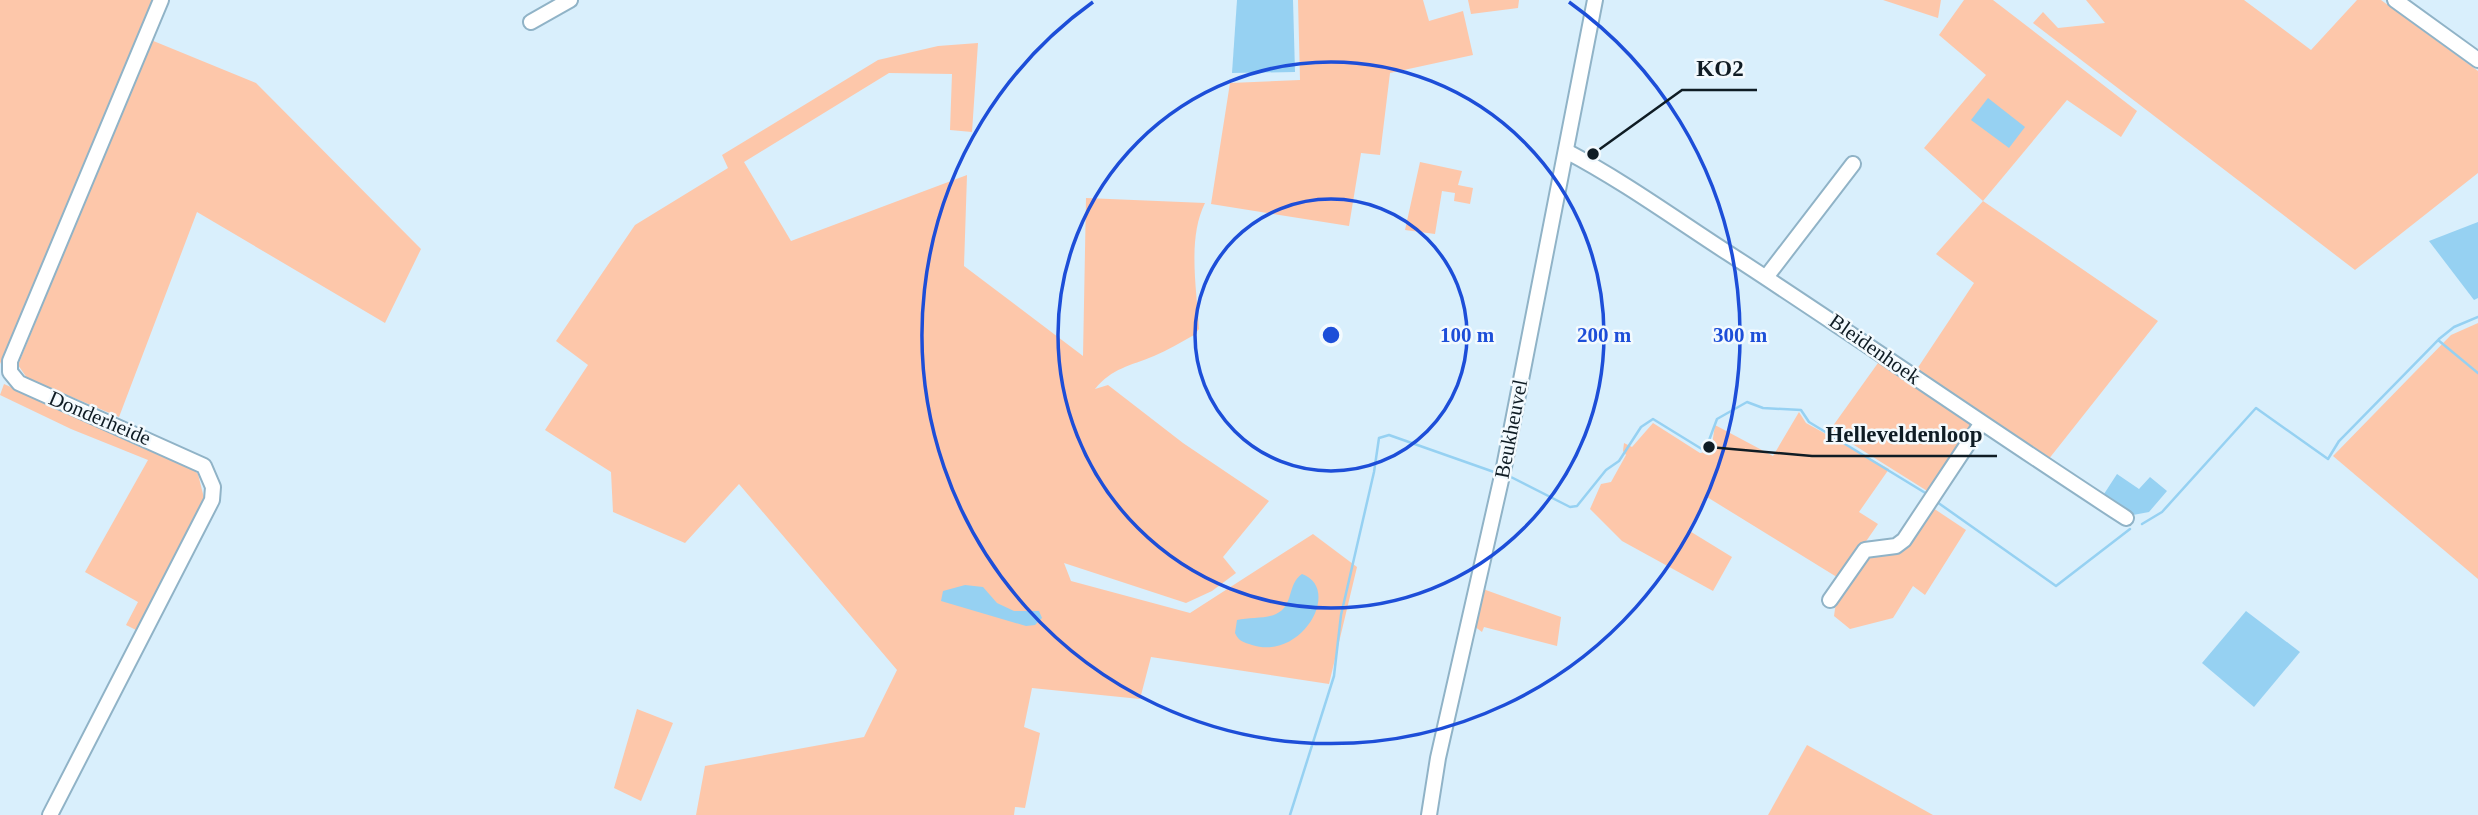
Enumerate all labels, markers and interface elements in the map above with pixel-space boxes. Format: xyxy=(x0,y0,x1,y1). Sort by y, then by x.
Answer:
callout: KO2 xyxy=(1682,46,1757,90)
text: KO2 xyxy=(1696,56,1744,81)
street label: Bleidenhoek xyxy=(1825,309,1926,390)
centre of rings xyxy=(1319,323,1343,347)
text: 100 m xyxy=(1440,323,1495,347)
text: 200 m xyxy=(1577,323,1632,347)
text: 300 m xyxy=(1713,323,1768,347)
street label: Beukheuvel xyxy=(1490,377,1532,481)
street label: Donderheide xyxy=(45,386,155,450)
callout: Helleveldenloop xyxy=(1812,412,1997,456)
text: Helleveldenloop xyxy=(1825,422,1983,447)

